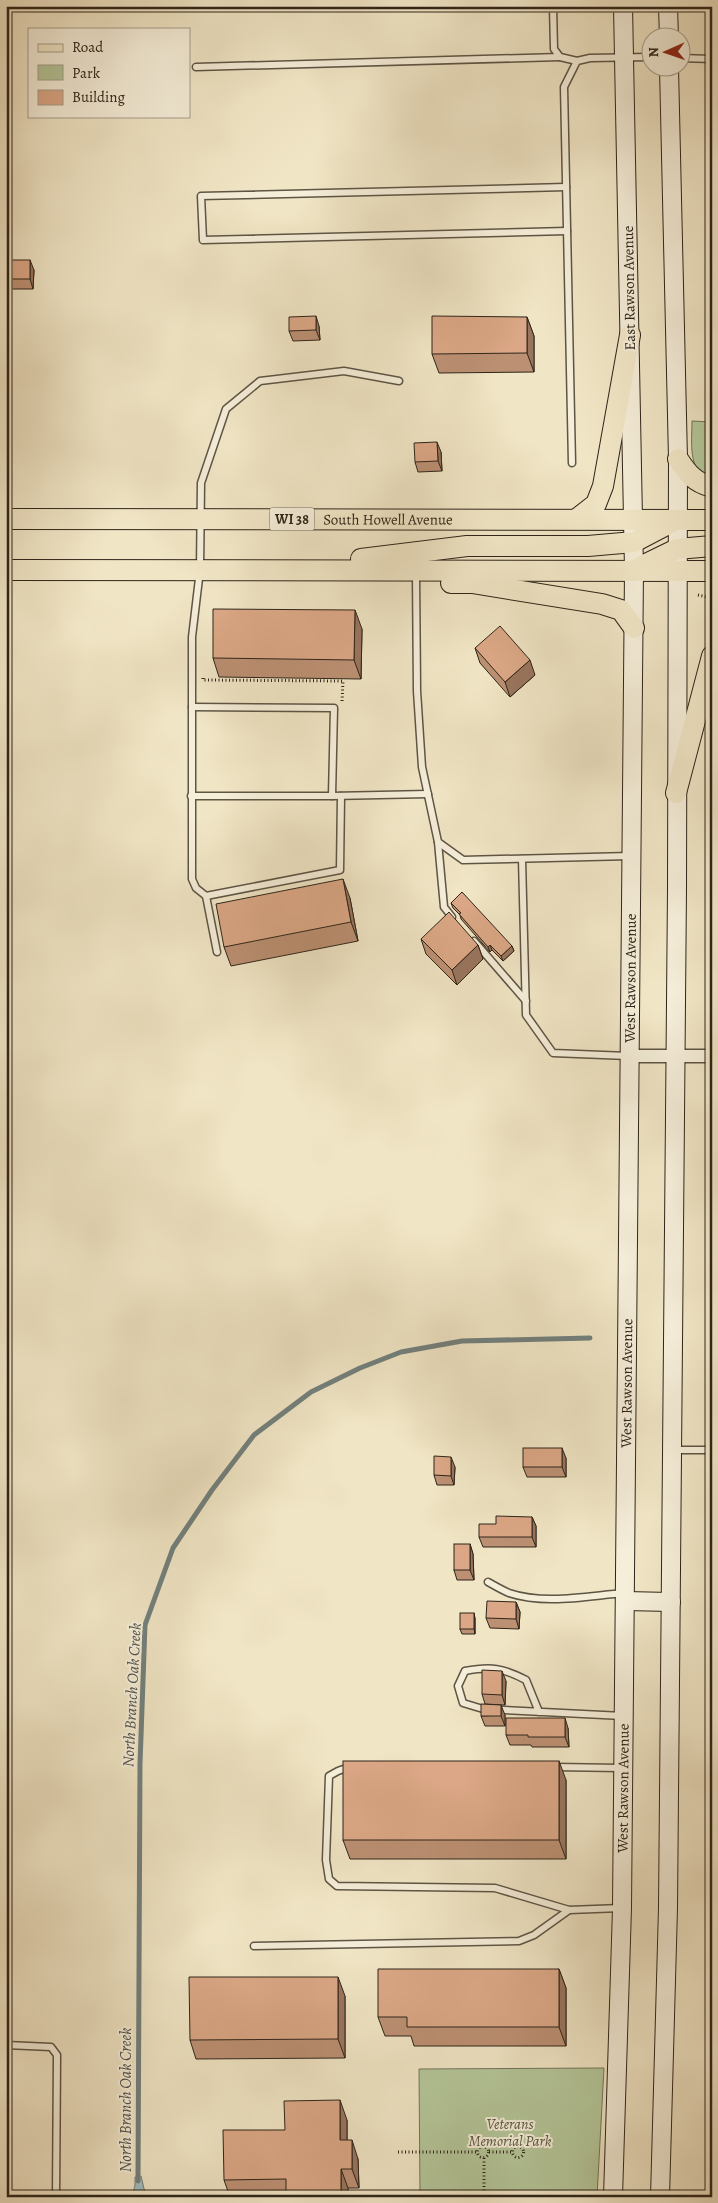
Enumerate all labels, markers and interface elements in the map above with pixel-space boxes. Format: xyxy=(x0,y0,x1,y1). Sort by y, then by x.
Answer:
legend xyxy=(28,28,190,118)
north arrow xyxy=(640,28,690,78)
text: Road xyxy=(72,37,104,57)
text: N xyxy=(644,47,663,58)
text: Park xyxy=(72,63,101,83)
text: Building xyxy=(72,87,125,107)
street label: East Rawson Avenue xyxy=(618,225,640,351)
road number: WI 38 xyxy=(270,508,314,530)
street label: South Howell Avenue xyxy=(323,509,453,530)
street label: West Rawson Avenue xyxy=(620,913,641,1044)
street label: West Rawson Avenue xyxy=(616,1318,637,1449)
water label: North Branch Oak Creek xyxy=(117,1622,147,1768)
street label: West Rawson Avenue xyxy=(612,1723,634,1854)
water label: North Branch Oak Creek xyxy=(115,2028,137,2172)
park label: Veterans Memorial Park xyxy=(469,2114,552,2151)

